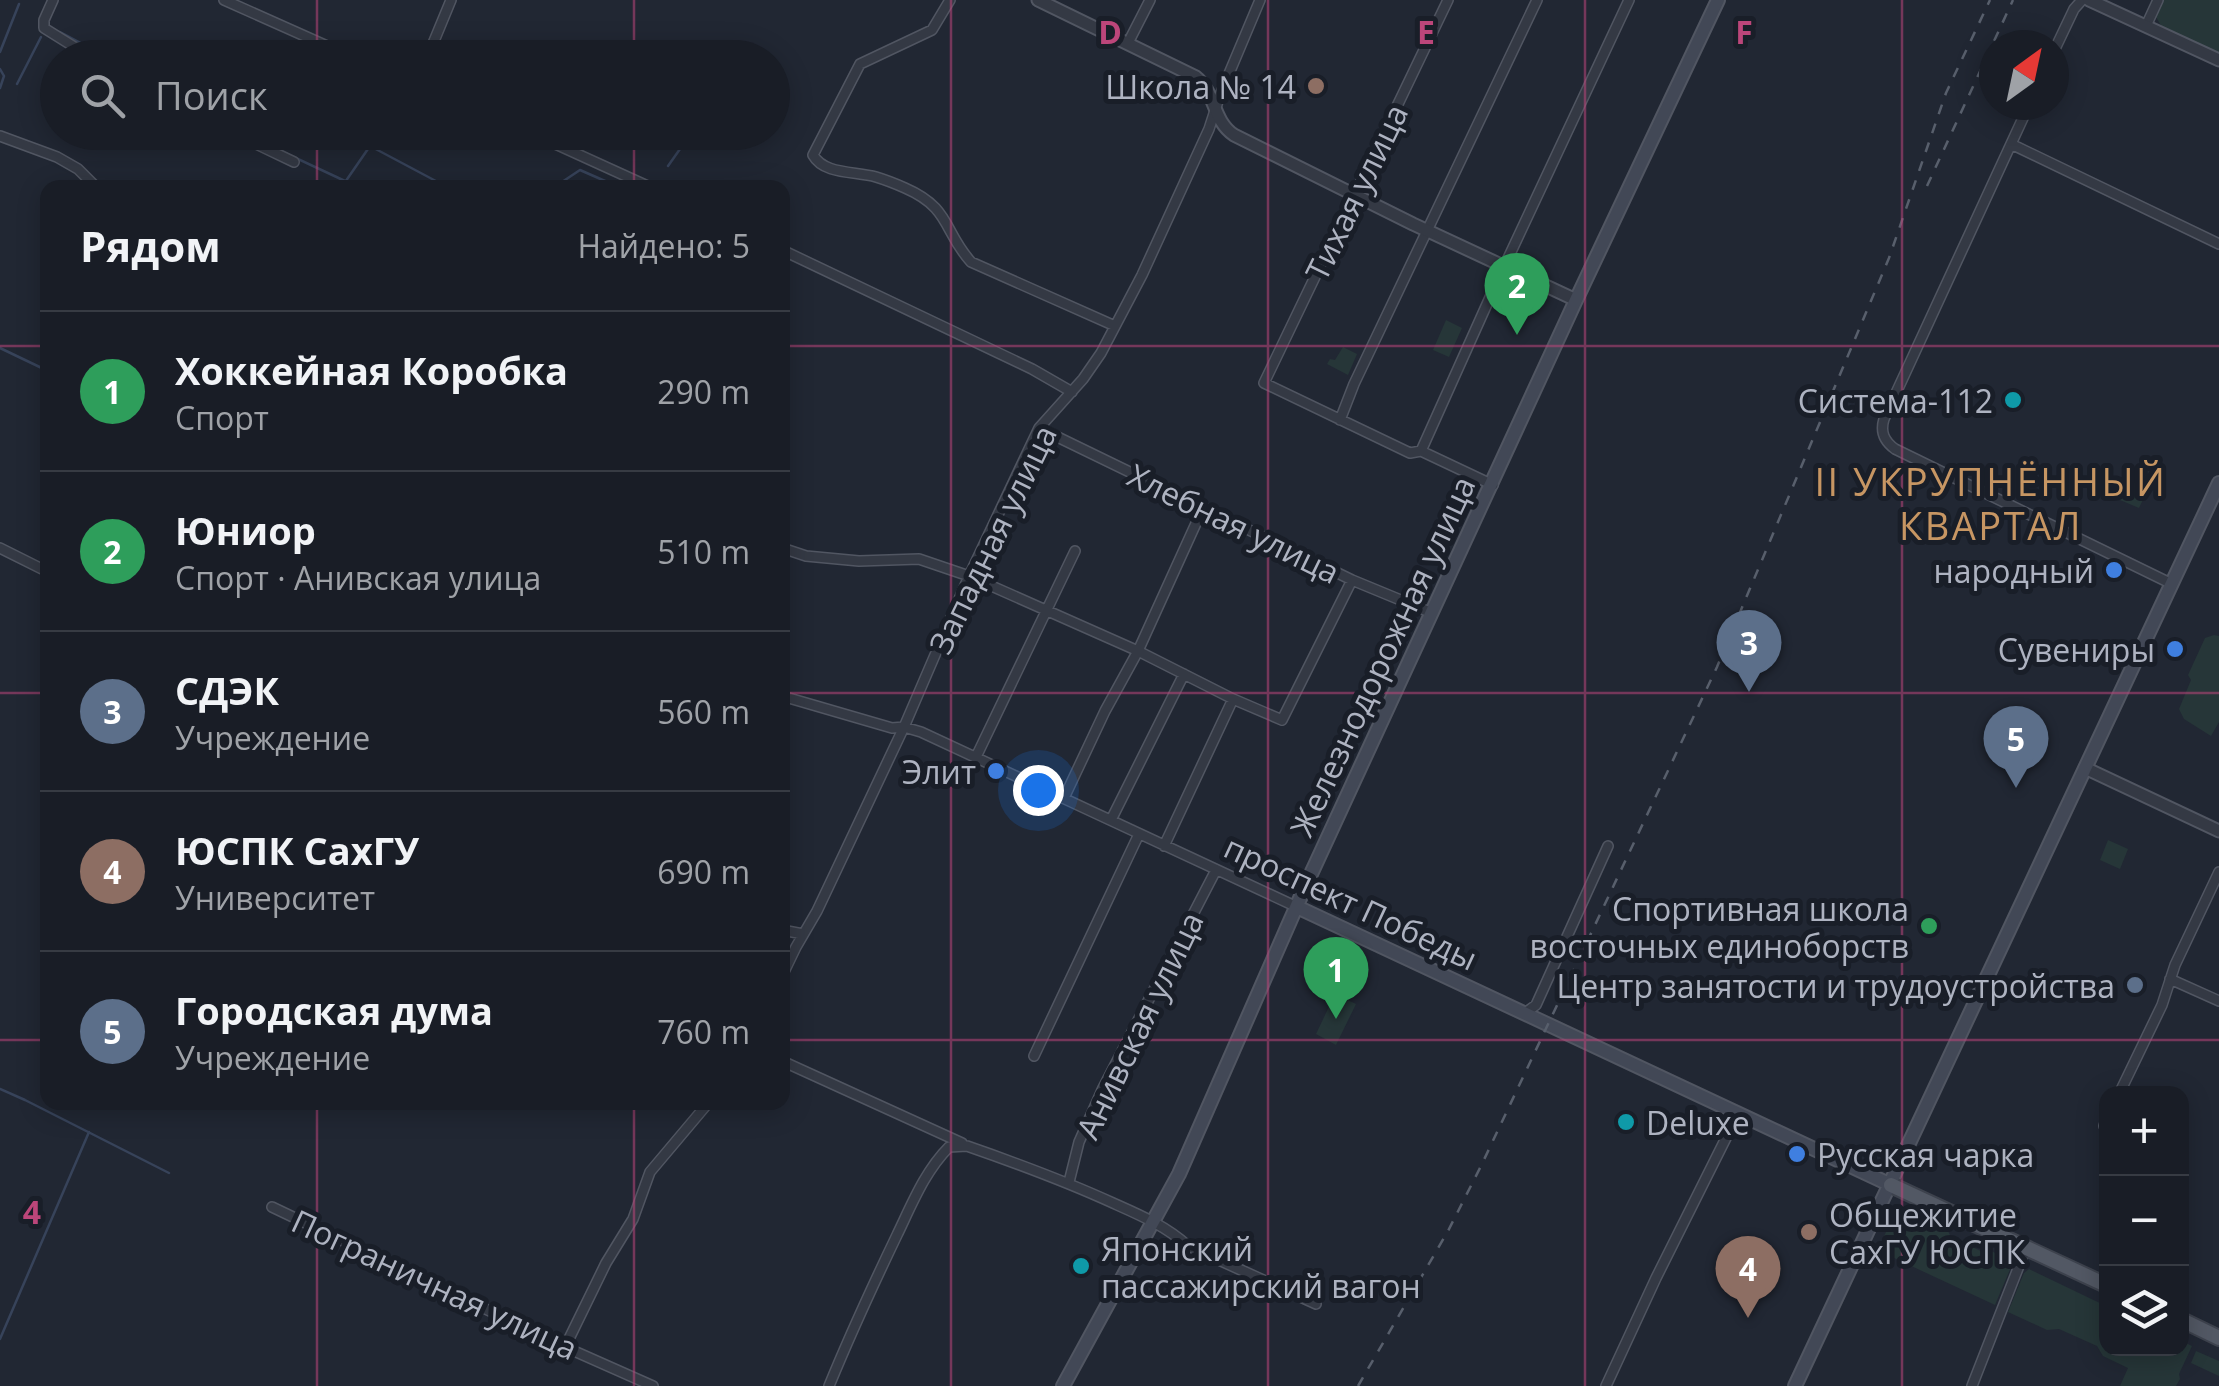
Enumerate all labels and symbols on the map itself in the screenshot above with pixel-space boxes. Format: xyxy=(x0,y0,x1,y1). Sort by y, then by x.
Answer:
text: D xyxy=(1098,10,1122,53)
text: E xyxy=(1417,10,1435,53)
text: F xyxy=(1735,10,1753,53)
north arrow xyxy=(1979,30,2069,120)
place label: Школа № 14 xyxy=(1105,65,1296,108)
marker: Школа № 14 xyxy=(1305,75,1327,97)
street label: Тихая улица xyxy=(1295,97,1417,287)
pin: 2 xyxy=(1484,252,1550,335)
place label: Система-112 xyxy=(1798,379,1993,422)
marker: Система-112 xyxy=(2002,389,2024,411)
street label: Западная улица xyxy=(918,418,1066,660)
street label: Хлебная улица xyxy=(1121,453,1347,593)
district label: II УКРУПНЁННЫЙ КВАРТАЛ xyxy=(1814,455,2168,551)
street label: Железнодорожная улица xyxy=(1280,469,1484,843)
place label: народный xyxy=(1934,549,2094,592)
marker: народный xyxy=(2103,559,2125,581)
pin: 3 xyxy=(1716,610,1782,692)
place label: Сувениры xyxy=(1998,628,2155,671)
marker: Сувениры xyxy=(2164,638,2186,660)
pin: 5 xyxy=(1984,706,2048,788)
place label: Элит xyxy=(902,750,976,793)
marker: Элит xyxy=(985,760,1007,782)
your location xyxy=(1013,765,1064,816)
street label: проспект Победы xyxy=(1218,825,1484,979)
place label: Спортивная школа восточных единоборств xyxy=(1530,887,1909,967)
street label: Анивская улица xyxy=(1065,904,1213,1146)
marker: Спортивная школа восточных единоборств xyxy=(1918,915,1940,937)
pin: 1 xyxy=(1304,936,1368,1019)
place label: Центр занятости и трудоустройства xyxy=(1557,964,2115,1007)
marker: Центр занятости и трудоустройства xyxy=(2124,974,2146,996)
place label: Deluxe xyxy=(1646,1101,1750,1144)
marker: Deluxe xyxy=(1615,1111,1637,1133)
place label: Русская чарка xyxy=(1817,1133,2034,1176)
marker: Русская чарка xyxy=(1786,1143,1808,1165)
text: 4 xyxy=(23,1190,41,1233)
place label: Общежитие СахГУ ЮСПК xyxy=(1829,1193,2025,1273)
street label: Пограничная улица xyxy=(285,1199,585,1369)
marker: Общежитие СахГУ ЮСПК xyxy=(1798,1221,1820,1243)
place label: Японский пассажирский вагон xyxy=(1101,1227,1421,1307)
pin: 4 xyxy=(1716,1236,1780,1318)
marker: Японский пассажирский вагон xyxy=(1070,1255,1092,1277)

